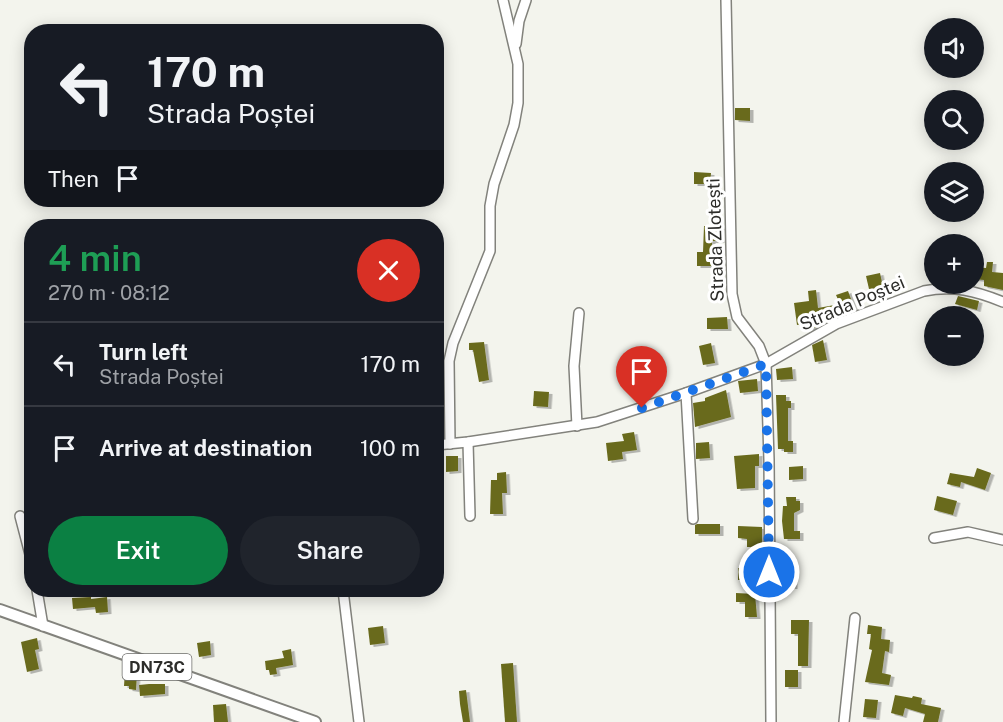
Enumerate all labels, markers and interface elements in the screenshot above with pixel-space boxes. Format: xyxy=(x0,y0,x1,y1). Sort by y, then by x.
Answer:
map controls xyxy=(924,18,984,366)
button: sound xyxy=(924,18,984,78)
text: 170 m xyxy=(147,47,265,96)
icon: left xyxy=(48,48,126,126)
button: search xyxy=(924,90,984,150)
text: Strada Poștei xyxy=(147,97,315,129)
icon: arrive xyxy=(111,162,144,195)
button: layers xyxy=(924,162,984,222)
text: Then xyxy=(48,166,99,192)
street label: Strada Zlotești xyxy=(702,178,728,302)
button: + xyxy=(924,234,984,294)
text: 4 min xyxy=(48,237,142,279)
button: close xyxy=(357,239,420,302)
street label: Strada Poștei xyxy=(796,271,908,335)
text: 270 m · 08:12 xyxy=(48,281,170,305)
button: − xyxy=(924,306,984,366)
text: Turn left xyxy=(99,339,188,365)
pin xyxy=(616,346,667,408)
icon: left xyxy=(48,348,81,381)
text: 170 m xyxy=(360,351,420,377)
icon: arrive xyxy=(625,355,658,388)
text: Strada Poștei xyxy=(99,365,224,389)
icon: arrive xyxy=(48,432,81,465)
text: Arrive at destination xyxy=(99,435,312,461)
text: 100 m xyxy=(360,435,420,461)
button: Exit xyxy=(48,516,228,585)
button: Share xyxy=(240,516,420,585)
position arrow xyxy=(737,540,801,604)
road number: DN73C xyxy=(122,654,192,680)

